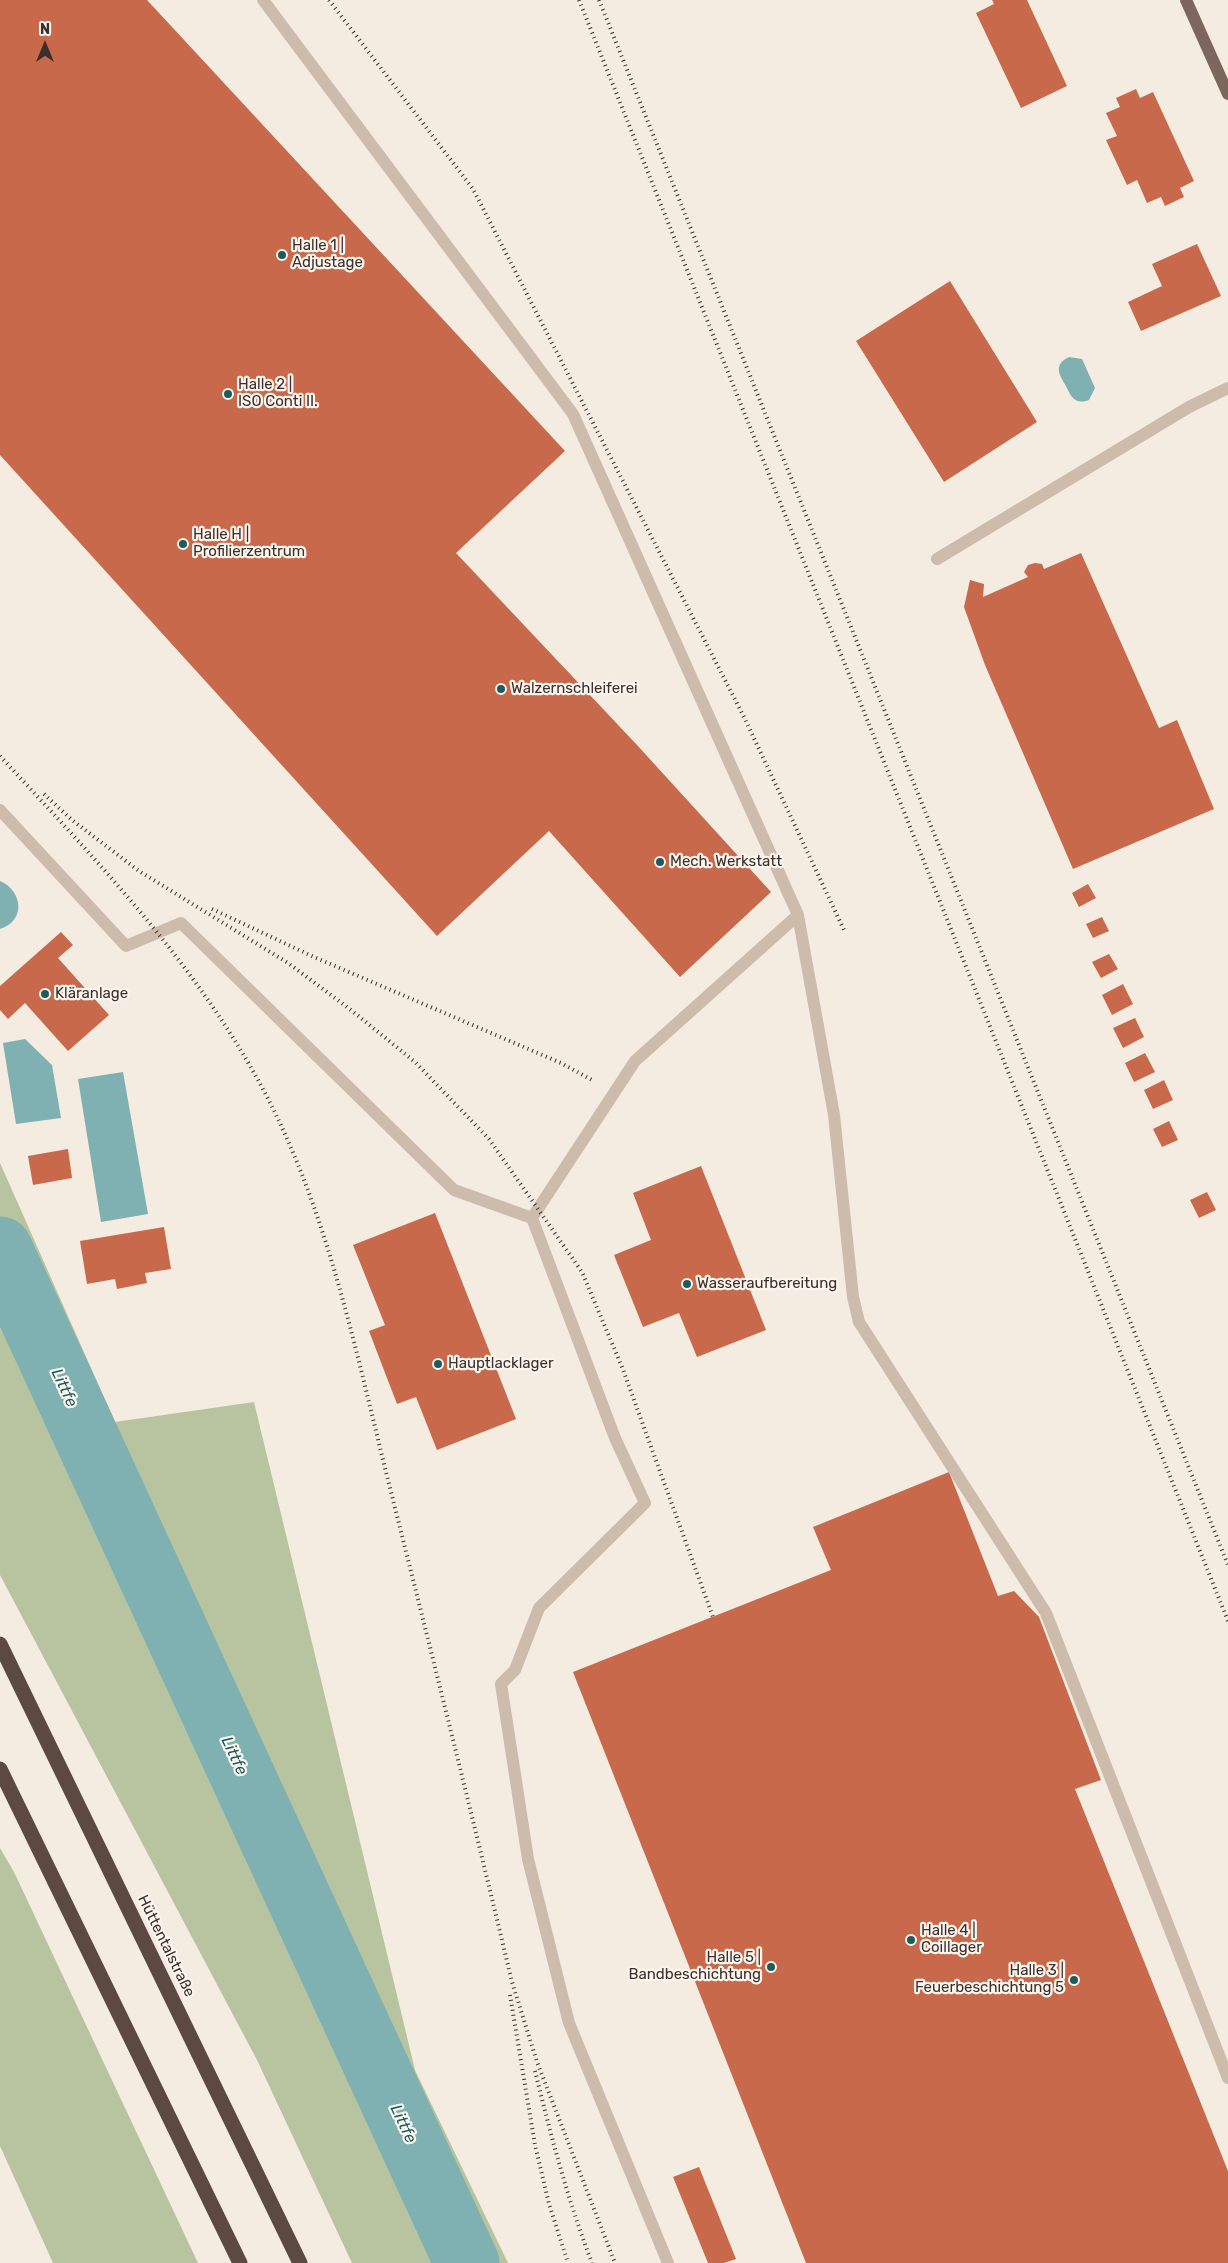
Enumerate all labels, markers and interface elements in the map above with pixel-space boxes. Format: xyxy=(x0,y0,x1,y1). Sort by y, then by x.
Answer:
north arrow xyxy=(20,20,70,70)
text: N xyxy=(40,21,50,38)
place label: Halle 1 | Adjustage xyxy=(292,237,363,272)
marker: Halle 1 | Adjustage xyxy=(276,249,288,261)
place label: Halle 2 | ISO Conti II. xyxy=(238,376,318,411)
marker: Halle 2 | ISO Conti II. xyxy=(222,388,234,400)
place label: Halle H | Profilierzentrum xyxy=(193,526,305,561)
marker: Halle H | Profilierzentrum xyxy=(177,538,189,550)
place label: Walzernschleiferei xyxy=(511,680,638,698)
marker: Walzernschleiferei xyxy=(495,683,507,695)
place label: Mech. Werkstatt xyxy=(670,853,782,871)
marker: Mech. Werkstatt xyxy=(654,856,666,868)
place label: Kläranlage xyxy=(55,985,128,1003)
marker: Kläranlage xyxy=(39,988,51,1000)
place label: Wasseraufbereitung xyxy=(697,1275,837,1293)
marker: Wasseraufbereitung xyxy=(681,1278,693,1290)
place label: Hauptlacklager xyxy=(448,1355,554,1373)
marker: Hauptlacklager xyxy=(432,1358,444,1370)
water label: Littfe xyxy=(47,1366,81,1410)
water label: Littfe xyxy=(217,1734,251,1778)
street label: Hüttentalstraße xyxy=(134,1892,198,2000)
place label: Halle 4 | Coillager xyxy=(921,1922,982,1957)
marker: Halle 4 | Coillager xyxy=(905,1934,917,1946)
place label: Halle 5 | Bandbeschichtung xyxy=(628,1949,761,1984)
marker: Halle 5 | Bandbeschichtung xyxy=(765,1961,777,1973)
place label: Halle 3 | Feuerbeschichtung 5 xyxy=(915,1962,1064,1997)
marker: Halle 3 | Feuerbeschichtung 5 xyxy=(1068,1974,1080,1986)
water label: Littfe xyxy=(386,2102,420,2146)

